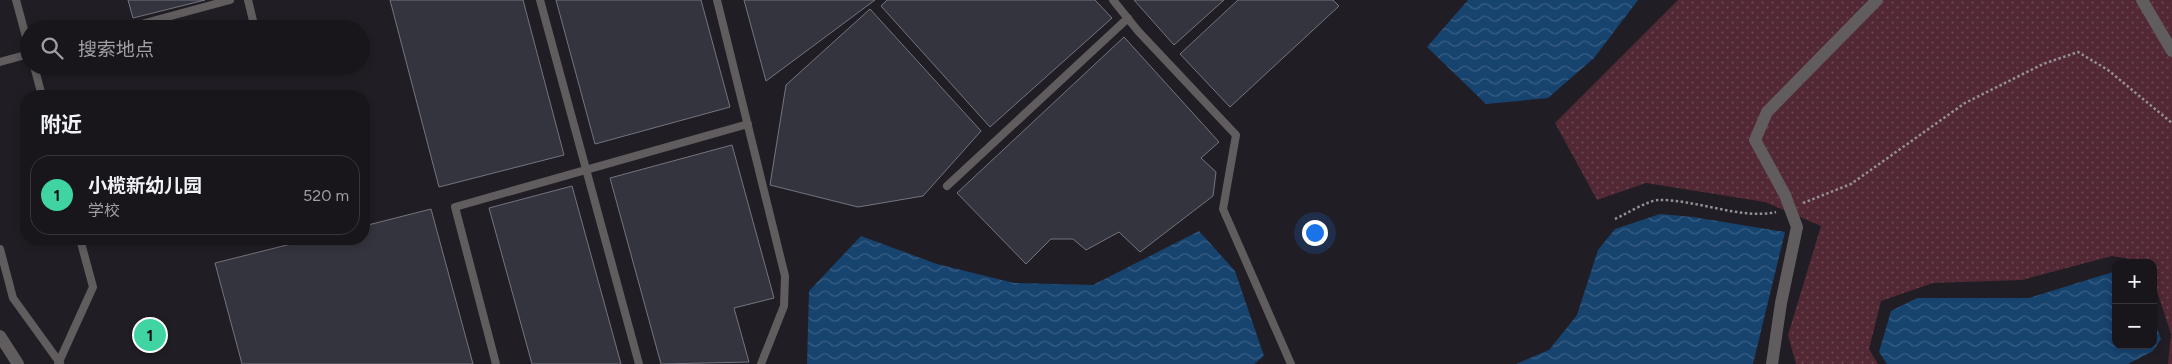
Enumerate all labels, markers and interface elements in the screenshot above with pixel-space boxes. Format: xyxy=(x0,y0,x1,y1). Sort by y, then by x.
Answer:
search box xyxy=(20,20,370,75)
icon: search xyxy=(38,34,66,62)
text: 搜索地点 xyxy=(78,38,154,61)
text: 附近 xyxy=(40,112,82,137)
text: 小榄新幼儿园 xyxy=(88,174,202,197)
text: 1 xyxy=(54,186,60,205)
text: 520 m xyxy=(303,186,349,205)
text: 学校 xyxy=(88,201,120,220)
your location xyxy=(1302,220,1328,246)
map controls xyxy=(2112,259,2157,349)
button: + xyxy=(2112,259,2157,304)
button: − xyxy=(2112,304,2157,349)
pin: 1 xyxy=(134,316,166,354)

